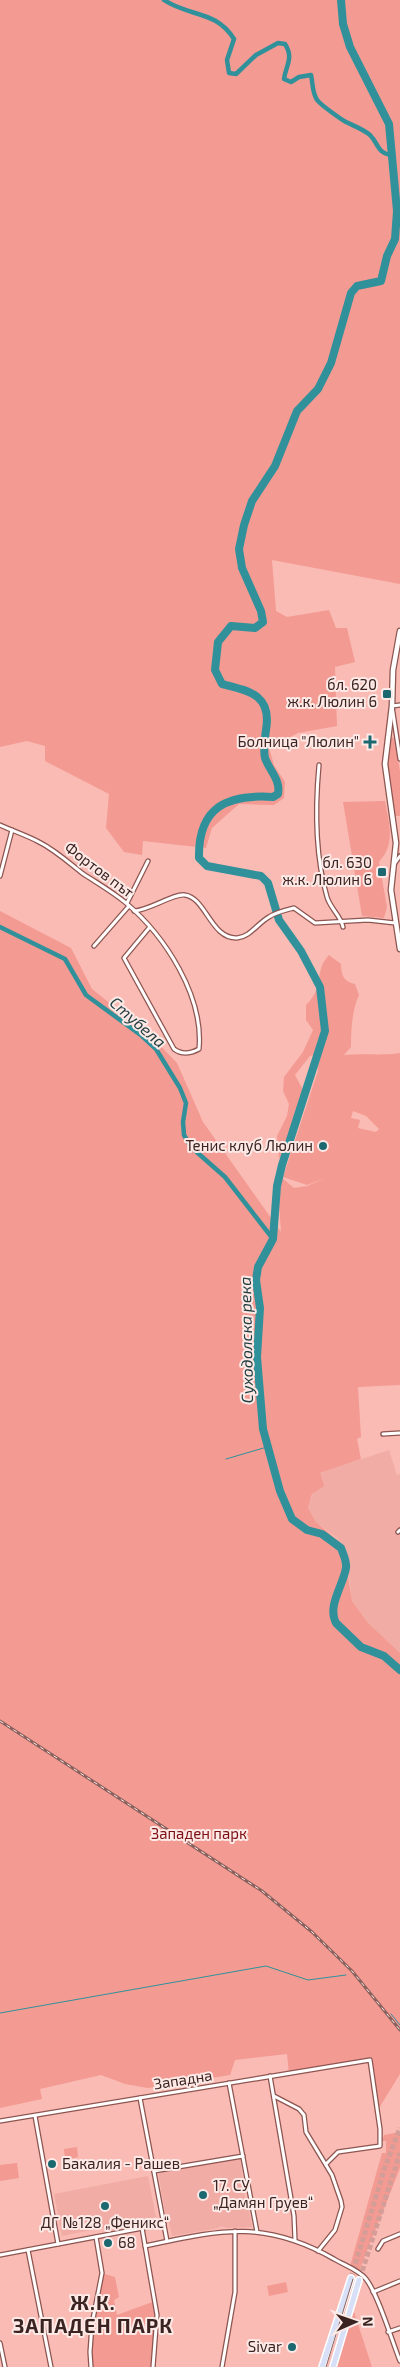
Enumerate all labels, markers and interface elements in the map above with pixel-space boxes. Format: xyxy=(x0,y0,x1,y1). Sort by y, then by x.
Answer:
place label: бл. 620 ж.к. Люлин 6 xyxy=(287,675,377,710)
marker: бл. 620 ж.к. Люлин 6 xyxy=(381,688,393,700)
place label: Болница "Люлин" xyxy=(238,732,359,750)
marker: Болница "Люлин" xyxy=(363,735,377,749)
street label: Фортов път xyxy=(62,837,138,901)
place label: бл. 630 ж.к. Люлин 6 xyxy=(282,853,372,888)
marker: бл. 630 ж.к. Люлин 6 xyxy=(376,866,388,878)
water label: Стубела xyxy=(107,992,170,1051)
place label: Тенис клуб Люлин xyxy=(186,1136,313,1155)
marker: Тенис клуб Люлин xyxy=(317,1140,329,1152)
water label: Суходолска река xyxy=(235,1277,256,1403)
park label: Западен парк xyxy=(151,1824,247,1842)
street label: Западна xyxy=(152,2065,214,2093)
place label: Бакалия - Рашев xyxy=(62,2154,180,2172)
marker: Бакалия - Рашев xyxy=(46,2158,58,2170)
place label: 17. СУ „Дамян Груев“ xyxy=(213,2176,313,2212)
marker: 17. СУ „Дамян Груев“ xyxy=(197,2189,209,2201)
marker: ДГ №128 „Феникс“ xyxy=(99,2200,111,2212)
place label: ДГ №128 „Феникс“ xyxy=(41,2213,169,2231)
place label: 68 xyxy=(118,2233,136,2251)
marker: 68 xyxy=(102,2237,114,2249)
district label: Ж.К. ЗАПАДЕН ПАРК xyxy=(13,2290,173,2337)
north arrow xyxy=(330,2297,380,2347)
text: N xyxy=(360,2316,377,2327)
place label: Sivar xyxy=(248,2337,282,2355)
marker: Sivar xyxy=(286,2341,298,2353)

